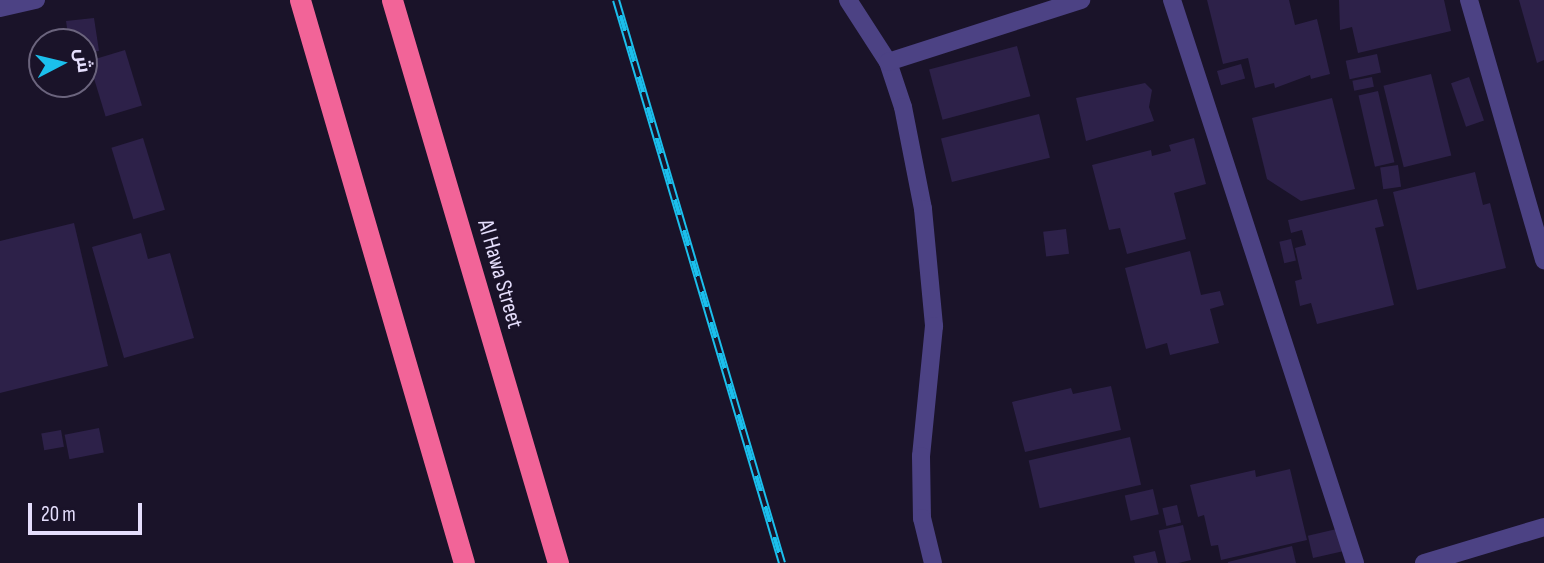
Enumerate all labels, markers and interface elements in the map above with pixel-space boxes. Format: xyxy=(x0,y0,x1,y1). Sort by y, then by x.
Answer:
north arrow xyxy=(28,28,98,98)
text: ش xyxy=(69,47,95,74)
street label: Al Hawa Street xyxy=(471,216,529,332)
scale bar xyxy=(32,490,145,534)
text: 20 m xyxy=(41,502,76,527)

